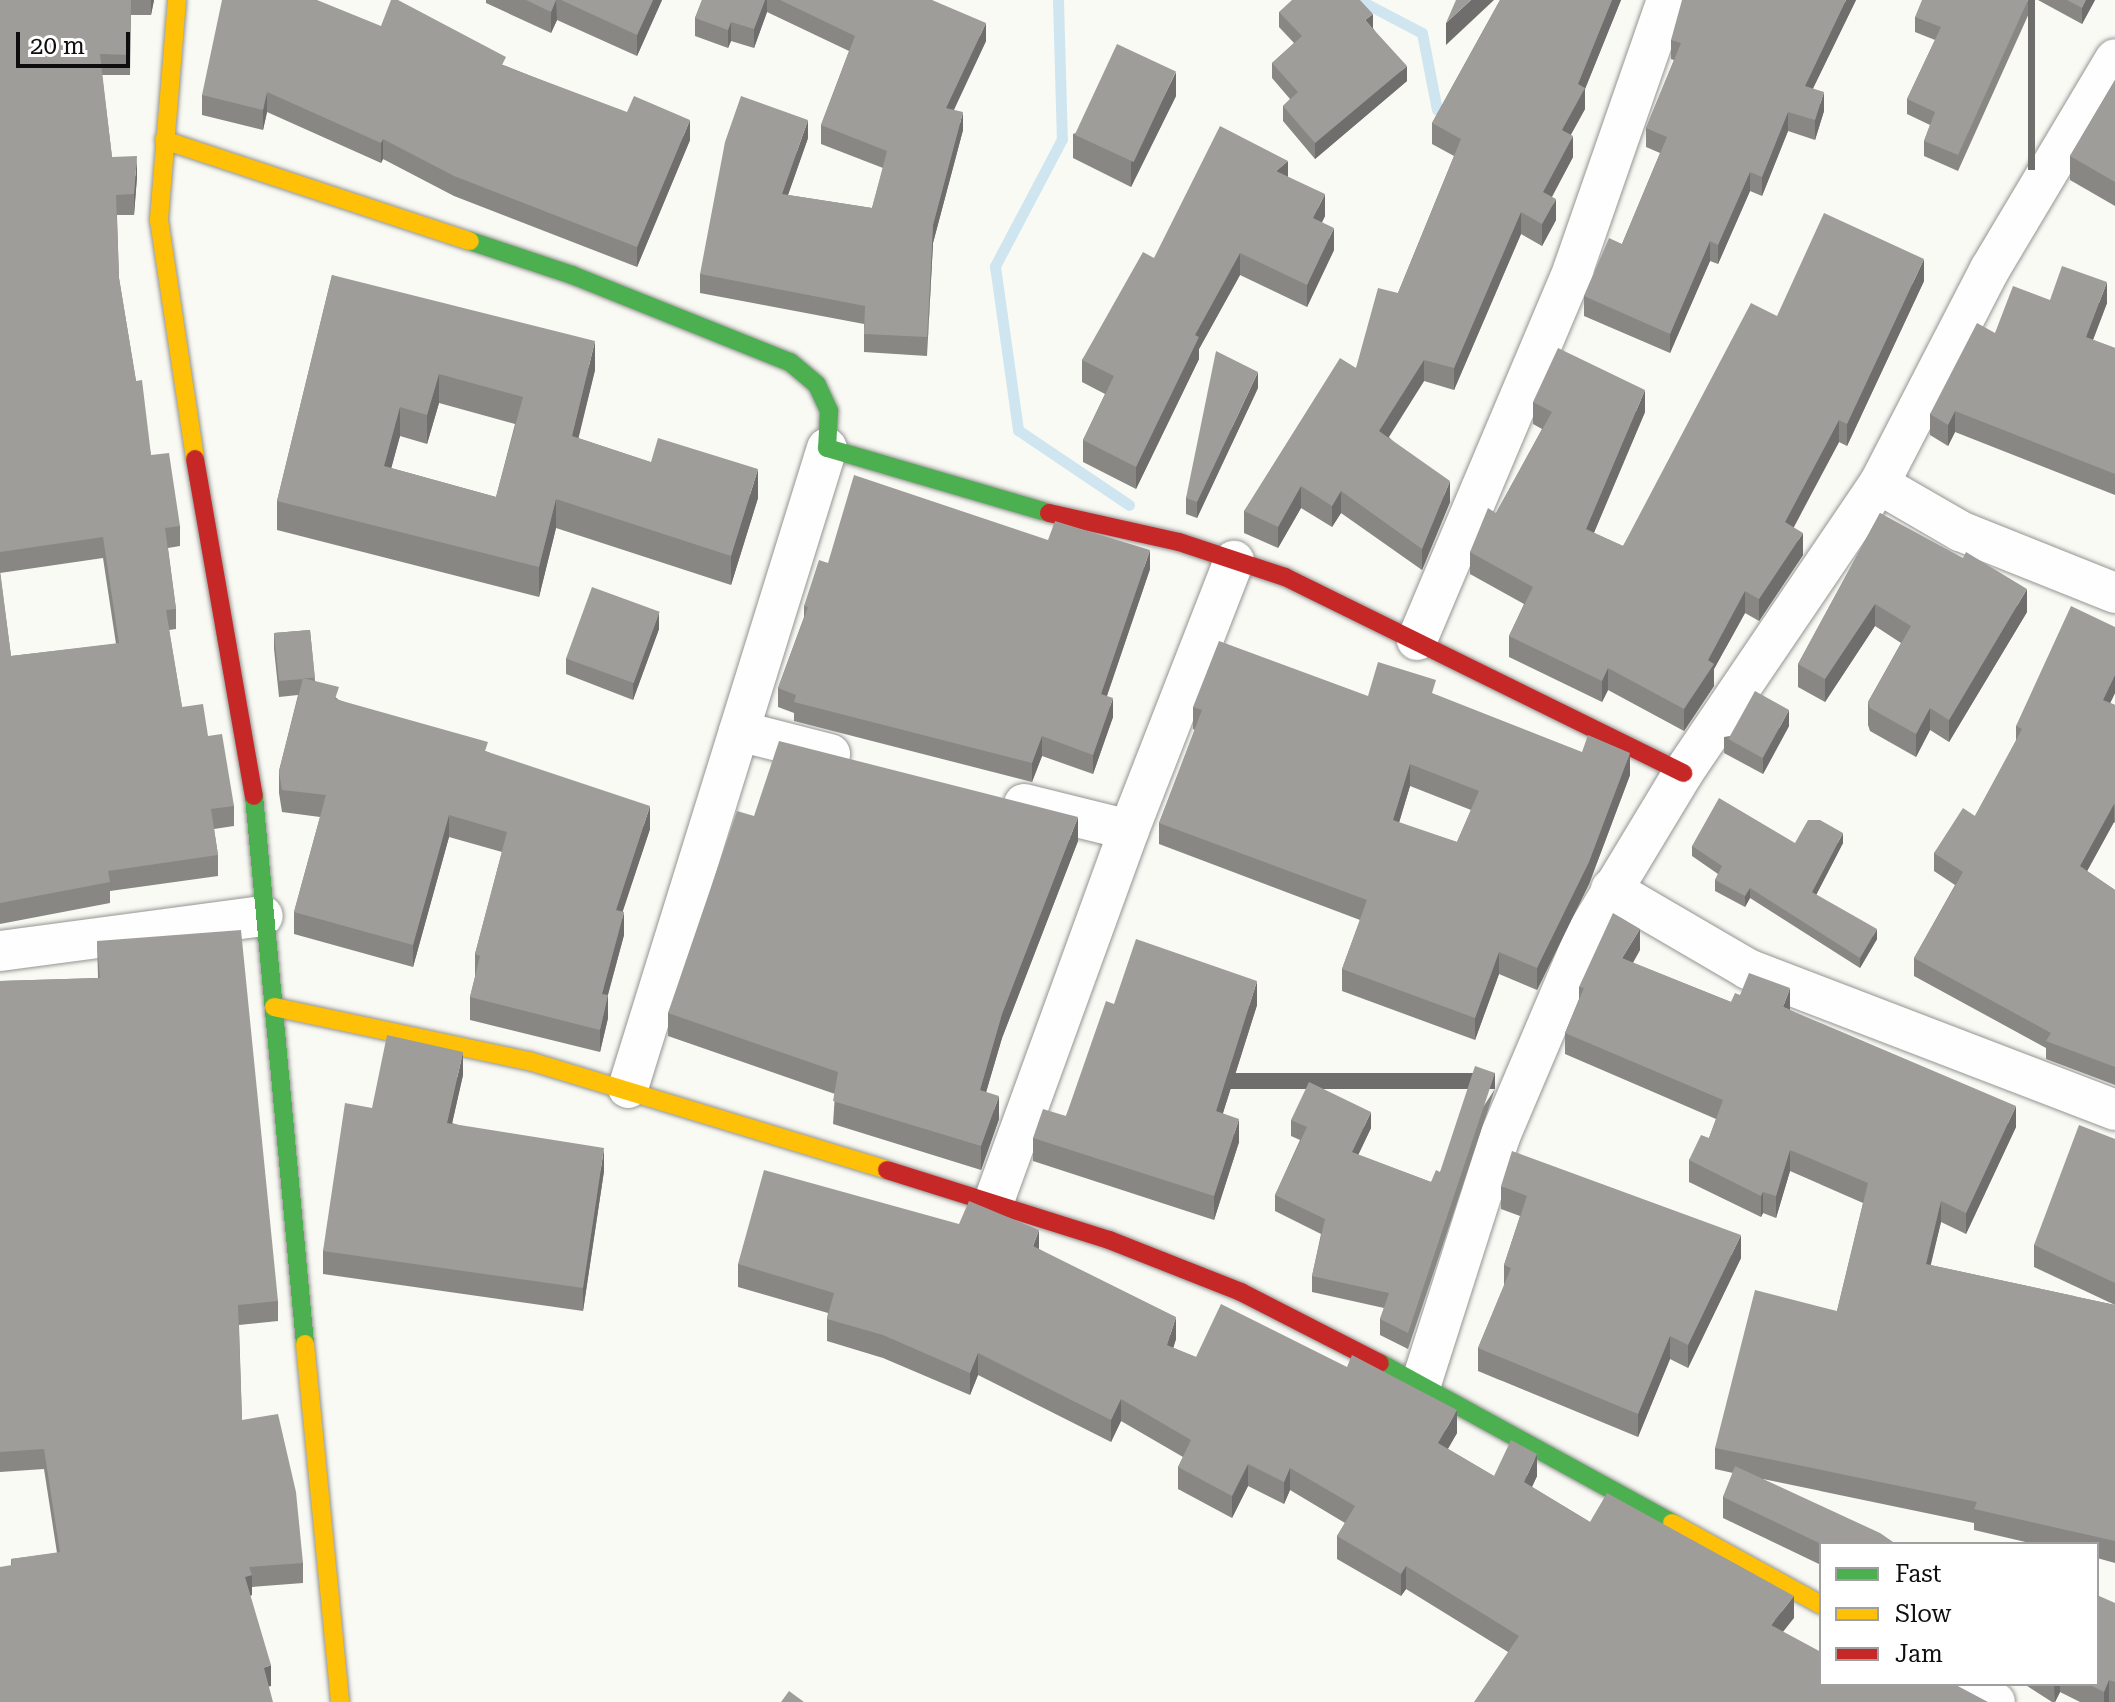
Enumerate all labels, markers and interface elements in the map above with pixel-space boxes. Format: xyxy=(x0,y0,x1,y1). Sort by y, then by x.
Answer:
scale bar xyxy=(20,16,134,66)
text: 20 m xyxy=(30,32,85,60)
legend xyxy=(1819,1542,2099,1686)
text: Fast xyxy=(1895,1560,1942,1588)
text: Slow xyxy=(1895,1600,1951,1628)
text: Jam xyxy=(1895,1640,1943,1668)

